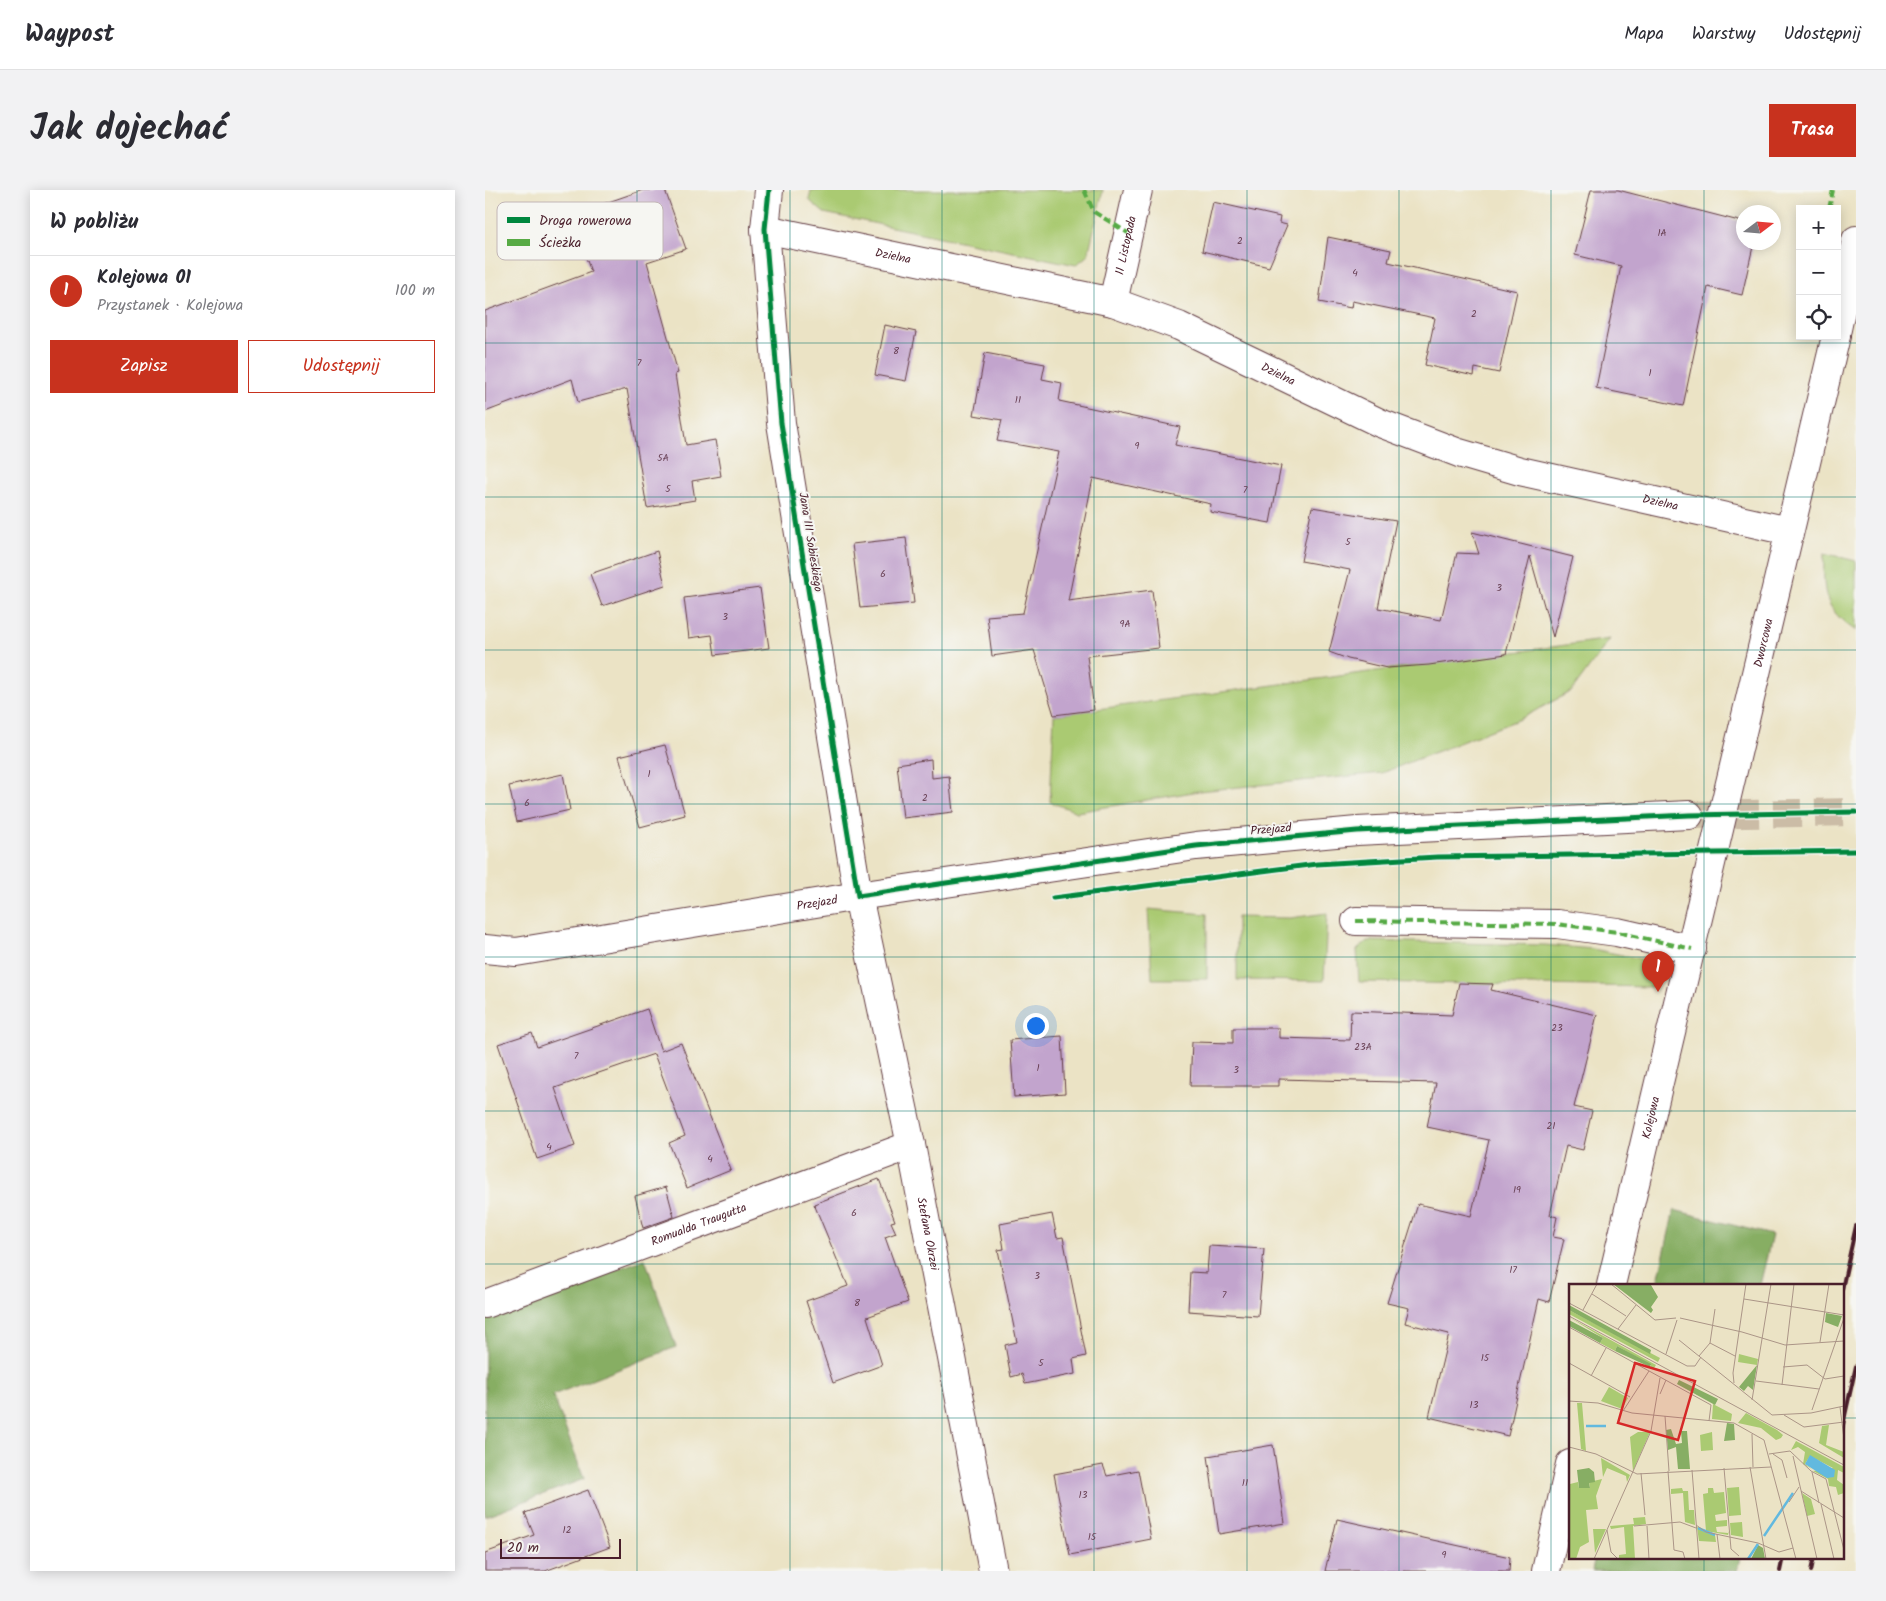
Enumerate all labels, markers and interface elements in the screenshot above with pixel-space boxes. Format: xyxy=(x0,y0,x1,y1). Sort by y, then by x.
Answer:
text: Waypost xyxy=(25,15,114,54)
text: Mapa xyxy=(1624,20,1664,49)
text: Warstwy xyxy=(1692,20,1756,49)
text: Udostępnij xyxy=(1784,20,1861,49)
text: Jak dojechać xyxy=(30,102,229,158)
button: Trasa xyxy=(1769,104,1856,157)
legend xyxy=(497,202,663,260)
north arrow xyxy=(1736,205,1781,250)
map controls xyxy=(1796,205,1841,340)
button: + xyxy=(1796,205,1841,250)
text: W pobliżu xyxy=(50,206,138,239)
text: Droga rowerowa xyxy=(539,210,632,232)
street label: 11 Listopada xyxy=(1110,214,1142,277)
house number: 1A xyxy=(1657,225,1667,241)
text: Ścieżka xyxy=(539,232,581,254)
house number: 2 xyxy=(1237,233,1243,249)
street label: Dzielna xyxy=(873,243,913,269)
button: − xyxy=(1796,250,1841,295)
text: Kolejowa 01 xyxy=(97,263,191,293)
house number: 4 xyxy=(1352,265,1358,281)
text: 1 xyxy=(64,278,68,303)
text: 100 m xyxy=(395,278,435,303)
text: Przystanek · Kolejowa xyxy=(97,293,243,318)
button: locate xyxy=(1796,295,1841,340)
house number: 2 xyxy=(1471,306,1477,322)
button: Zapisz xyxy=(50,340,238,393)
button: Udostępnij xyxy=(248,340,435,393)
house number: 8 xyxy=(893,343,900,359)
house number: 7 xyxy=(637,355,642,371)
street label: Dzielna xyxy=(1258,358,1299,391)
house number: 1 xyxy=(1648,365,1652,381)
house number: 11 xyxy=(1015,392,1021,408)
house number: 9 xyxy=(1135,438,1140,454)
house number: 5A xyxy=(657,450,669,466)
house number: 5 xyxy=(665,481,671,497)
house number: 7 xyxy=(1243,482,1248,498)
street label: Dzielna xyxy=(1641,490,1680,516)
street label: Jana III Sobieskiego xyxy=(793,491,828,593)
house number: 5 xyxy=(1345,534,1351,550)
house number: 6 xyxy=(880,566,886,582)
house number: 3 xyxy=(1496,580,1502,596)
house number: 3 xyxy=(722,609,728,625)
house number: 9A xyxy=(1120,616,1130,632)
street label: Dworcowa xyxy=(1749,616,1779,669)
house number: 1 xyxy=(647,766,651,782)
house number: 2 xyxy=(922,790,928,806)
house number: 6 xyxy=(524,795,530,811)
street label: Przejazd xyxy=(1250,818,1293,841)
street label: Przejazd xyxy=(795,890,840,916)
pin: 1 xyxy=(1642,951,1674,992)
your location xyxy=(1023,1013,1049,1039)
house number: 23 xyxy=(1551,1020,1563,1036)
house number: 23A xyxy=(1354,1039,1372,1055)
house number: 7 xyxy=(574,1048,579,1064)
house number: 1 xyxy=(1036,1060,1040,1076)
house number: 3 xyxy=(1233,1062,1239,1078)
street label: Kolejowa xyxy=(1637,1094,1665,1141)
house number: 21 xyxy=(1547,1118,1555,1134)
house number: 4 xyxy=(546,1139,552,1155)
house number: 4 xyxy=(707,1151,713,1167)
house number: 19 xyxy=(1513,1182,1521,1198)
street label: Stefana Okrzei xyxy=(911,1196,944,1273)
street label: Romualda Traugutta xyxy=(648,1198,750,1251)
house number: 6 xyxy=(851,1205,857,1221)
house number: 17 xyxy=(1509,1262,1517,1278)
house number: 3 xyxy=(1034,1268,1040,1284)
inset map xyxy=(1569,1284,1843,1558)
house number: 7 xyxy=(1222,1287,1227,1303)
house number: 8 xyxy=(854,1295,861,1311)
house number: 15 xyxy=(1481,1350,1490,1366)
house number: 5 xyxy=(1038,1355,1044,1371)
house number: 13 xyxy=(1470,1397,1479,1413)
house number: 11 xyxy=(1242,1475,1248,1491)
house number: 13 xyxy=(1079,1487,1088,1503)
house number: 12 xyxy=(563,1522,572,1538)
house number: 15 xyxy=(1088,1529,1097,1545)
scale bar xyxy=(500,1536,621,1559)
text: 20 m xyxy=(507,1537,539,1559)
house number: 9 xyxy=(1442,1547,1447,1563)

